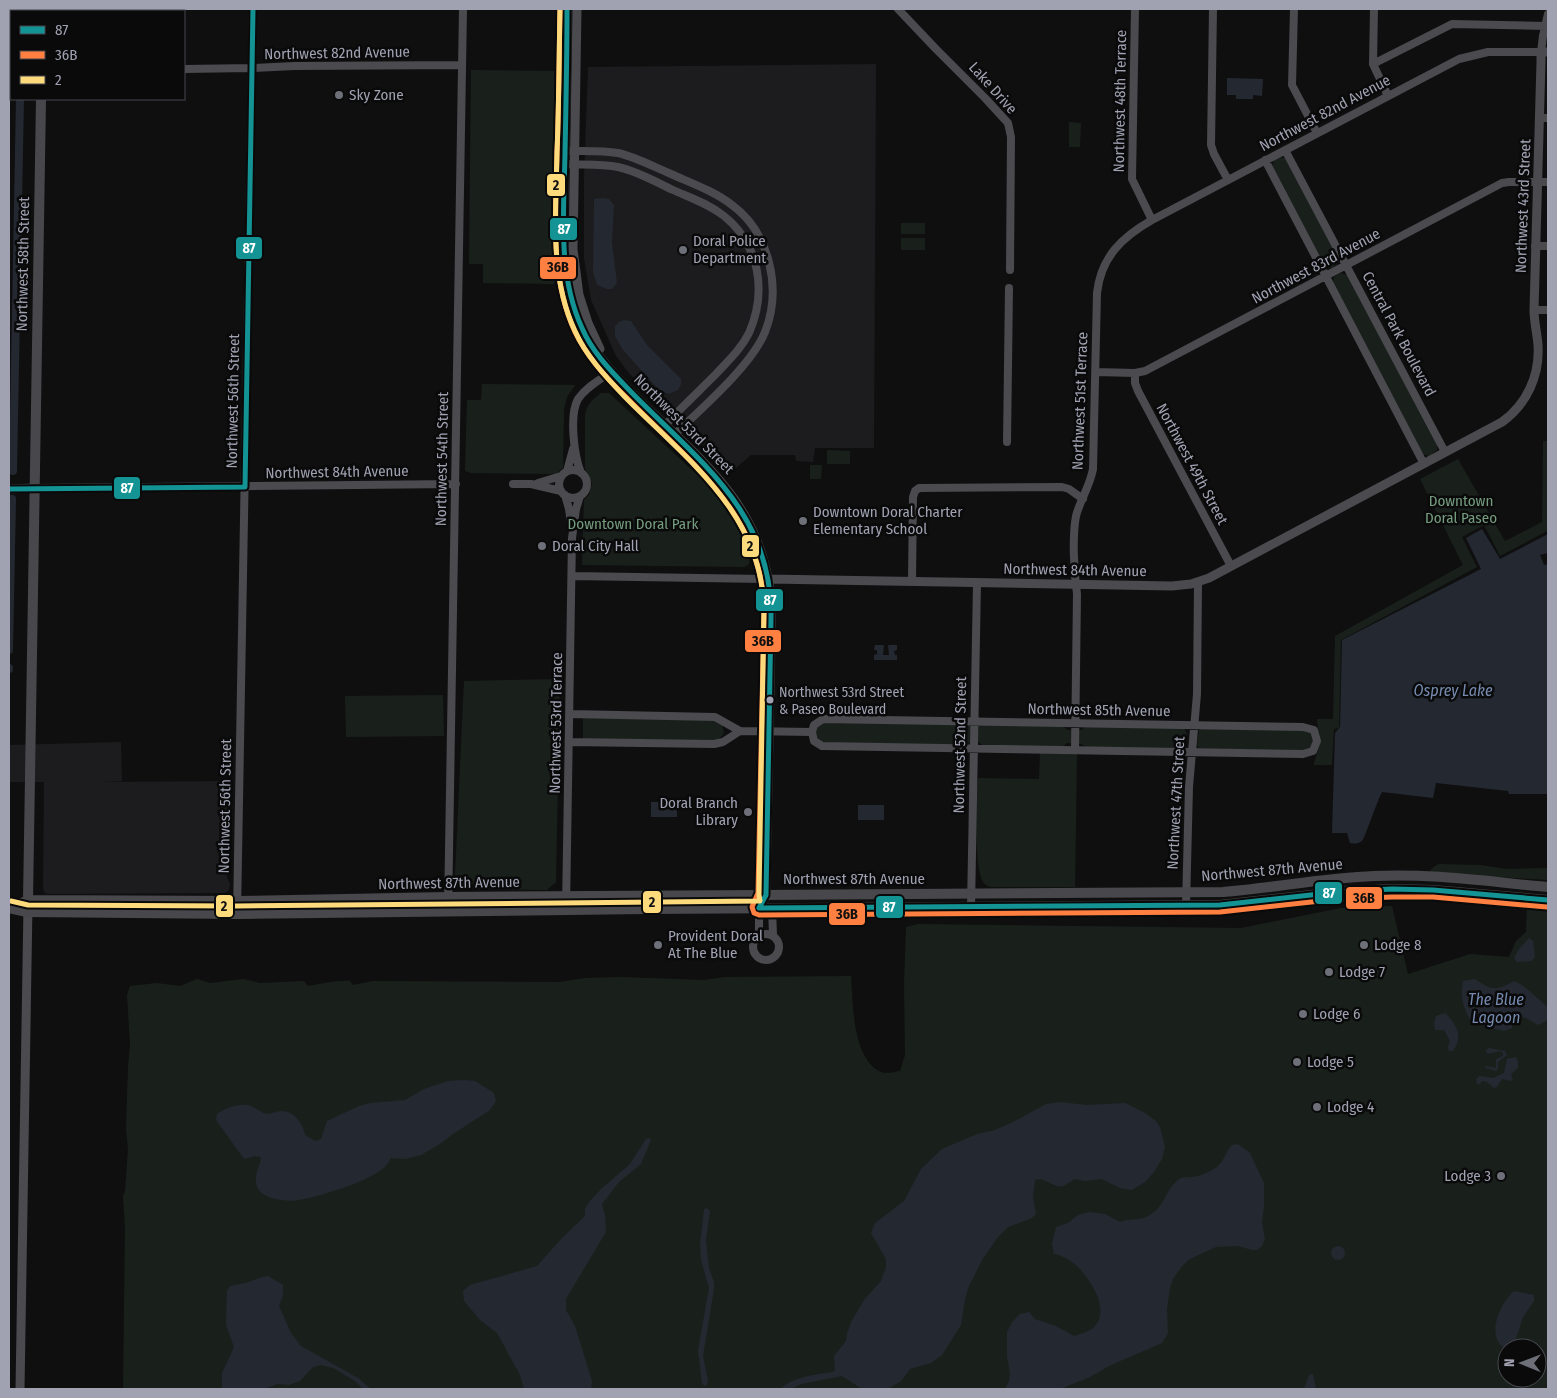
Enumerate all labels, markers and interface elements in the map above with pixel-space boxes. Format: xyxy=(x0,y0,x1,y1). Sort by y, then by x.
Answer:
legend xyxy=(10,10,185,100)
text: 87 xyxy=(55,21,68,39)
street label: Northwest 48th Terrace xyxy=(1110,30,1130,172)
street label: Northwest 82nd Avenue xyxy=(264,43,410,63)
text: 36B xyxy=(55,46,77,64)
street label: Lake Drive xyxy=(965,58,1021,118)
text: 2 xyxy=(55,71,62,89)
street label: Northwest 82nd Avenue xyxy=(1256,71,1394,155)
place label: Sky Zone xyxy=(349,86,404,104)
marker: Sky Zone xyxy=(333,89,345,101)
street label: Northwest 43rd Street xyxy=(1512,139,1534,273)
line badge: 2 xyxy=(546,173,566,197)
text: 2 xyxy=(552,177,560,194)
street label: Northwest 58th Street xyxy=(13,196,33,332)
line badge: 87 xyxy=(549,217,578,241)
text: 87 xyxy=(557,221,571,238)
street label: Northwest 83rd Avenue xyxy=(1249,225,1383,307)
place label: Doral Police Department xyxy=(693,232,766,267)
line badge: 87 xyxy=(235,236,263,260)
text: 87 xyxy=(242,240,256,257)
marker: Doral Police Department xyxy=(677,244,689,256)
line badge: 36B xyxy=(539,256,577,280)
text: 36B xyxy=(546,259,569,276)
street label: Central Park Boulevard xyxy=(1358,268,1440,400)
street label: Northwest 51st Terrace xyxy=(1069,332,1091,470)
street label: Northwest 56th Street xyxy=(223,333,243,468)
street label: Northwest 53rd Street xyxy=(630,370,738,478)
street label: Northwest 54th Street xyxy=(432,392,452,526)
street label: Northwest 49th Street xyxy=(1152,400,1232,528)
street label: Northwest 84th Avenue xyxy=(265,462,409,482)
line badge: 87 xyxy=(113,476,141,500)
text: 87 xyxy=(120,480,134,497)
park label: Downtown Doral Paseo xyxy=(1425,492,1497,527)
place label: Downtown Doral Charter Elementary School xyxy=(813,503,963,538)
park label: Downtown Doral Park xyxy=(568,515,698,533)
marker: Downtown Doral Charter Elementary School xyxy=(797,515,809,527)
line badge: 2 xyxy=(741,534,760,558)
place label: Doral City Hall xyxy=(552,537,639,555)
text: 2 xyxy=(746,538,754,555)
marker: Doral City Hall xyxy=(536,540,548,552)
street label: Northwest 84th Avenue xyxy=(1003,560,1147,580)
line badge: 87 xyxy=(755,588,784,612)
text: 87 xyxy=(763,592,777,609)
line badge: 36B xyxy=(744,629,782,653)
text: 36B xyxy=(751,633,774,650)
street label: Northwest 53rd Terrace xyxy=(546,652,566,794)
street label: Northwest 52nd Street xyxy=(950,676,970,814)
water label: Osprey Lake xyxy=(1413,681,1493,700)
place label: Northwest 53rd Street & Paseo Boulevard xyxy=(779,684,904,718)
marker: Northwest 53rd Street & Paseo Boulevard xyxy=(765,695,775,705)
street label: Northwest 85th Avenue xyxy=(1027,700,1171,720)
street label: Northwest 47th Street xyxy=(1164,736,1188,870)
street label: Northwest 56th Street xyxy=(215,738,235,873)
place label: Doral Branch Library xyxy=(659,794,738,829)
marker: Doral Branch Library xyxy=(742,806,754,818)
street label: Northwest 87th Avenue xyxy=(1201,855,1343,885)
street label: Northwest 87th Avenue xyxy=(783,870,925,888)
street label: Northwest 87th Avenue xyxy=(378,873,520,893)
line badge: 87 xyxy=(1314,881,1343,905)
text: 87 xyxy=(1322,885,1336,902)
line badge: 36B xyxy=(1345,886,1383,910)
line badge: 2 xyxy=(642,890,662,914)
text: 36B xyxy=(1352,890,1375,907)
line badge: 2 xyxy=(215,894,234,918)
text: 2 xyxy=(648,894,656,911)
line badge: 87 xyxy=(875,895,904,919)
text: 2 xyxy=(220,898,228,915)
text: 87 xyxy=(882,899,896,916)
line badge: 36B xyxy=(828,902,866,926)
text: 36B xyxy=(835,906,858,923)
place label: Provident Doral At The Blue xyxy=(668,927,763,962)
place label: Lodge 8 xyxy=(1374,936,1422,954)
marker: Provident Doral At The Blue xyxy=(652,939,664,951)
marker: Lodge 8 xyxy=(1358,939,1370,951)
place label: Lodge 7 xyxy=(1339,963,1385,981)
marker: Lodge 7 xyxy=(1323,966,1335,978)
water label: The Blue Lagoon xyxy=(1468,990,1524,1027)
place label: Lodge 6 xyxy=(1313,1005,1360,1023)
marker: Lodge 6 xyxy=(1297,1008,1309,1020)
place label: Lodge 5 xyxy=(1307,1053,1354,1071)
marker: Lodge 5 xyxy=(1291,1056,1303,1068)
place label: Lodge 4 xyxy=(1327,1098,1374,1116)
marker: Lodge 4 xyxy=(1311,1101,1323,1113)
place label: Lodge 3 xyxy=(1444,1167,1491,1185)
marker: Lodge 3 xyxy=(1495,1170,1507,1182)
north arrow xyxy=(1497,1338,1547,1388)
text: N xyxy=(1501,1358,1518,1367)

